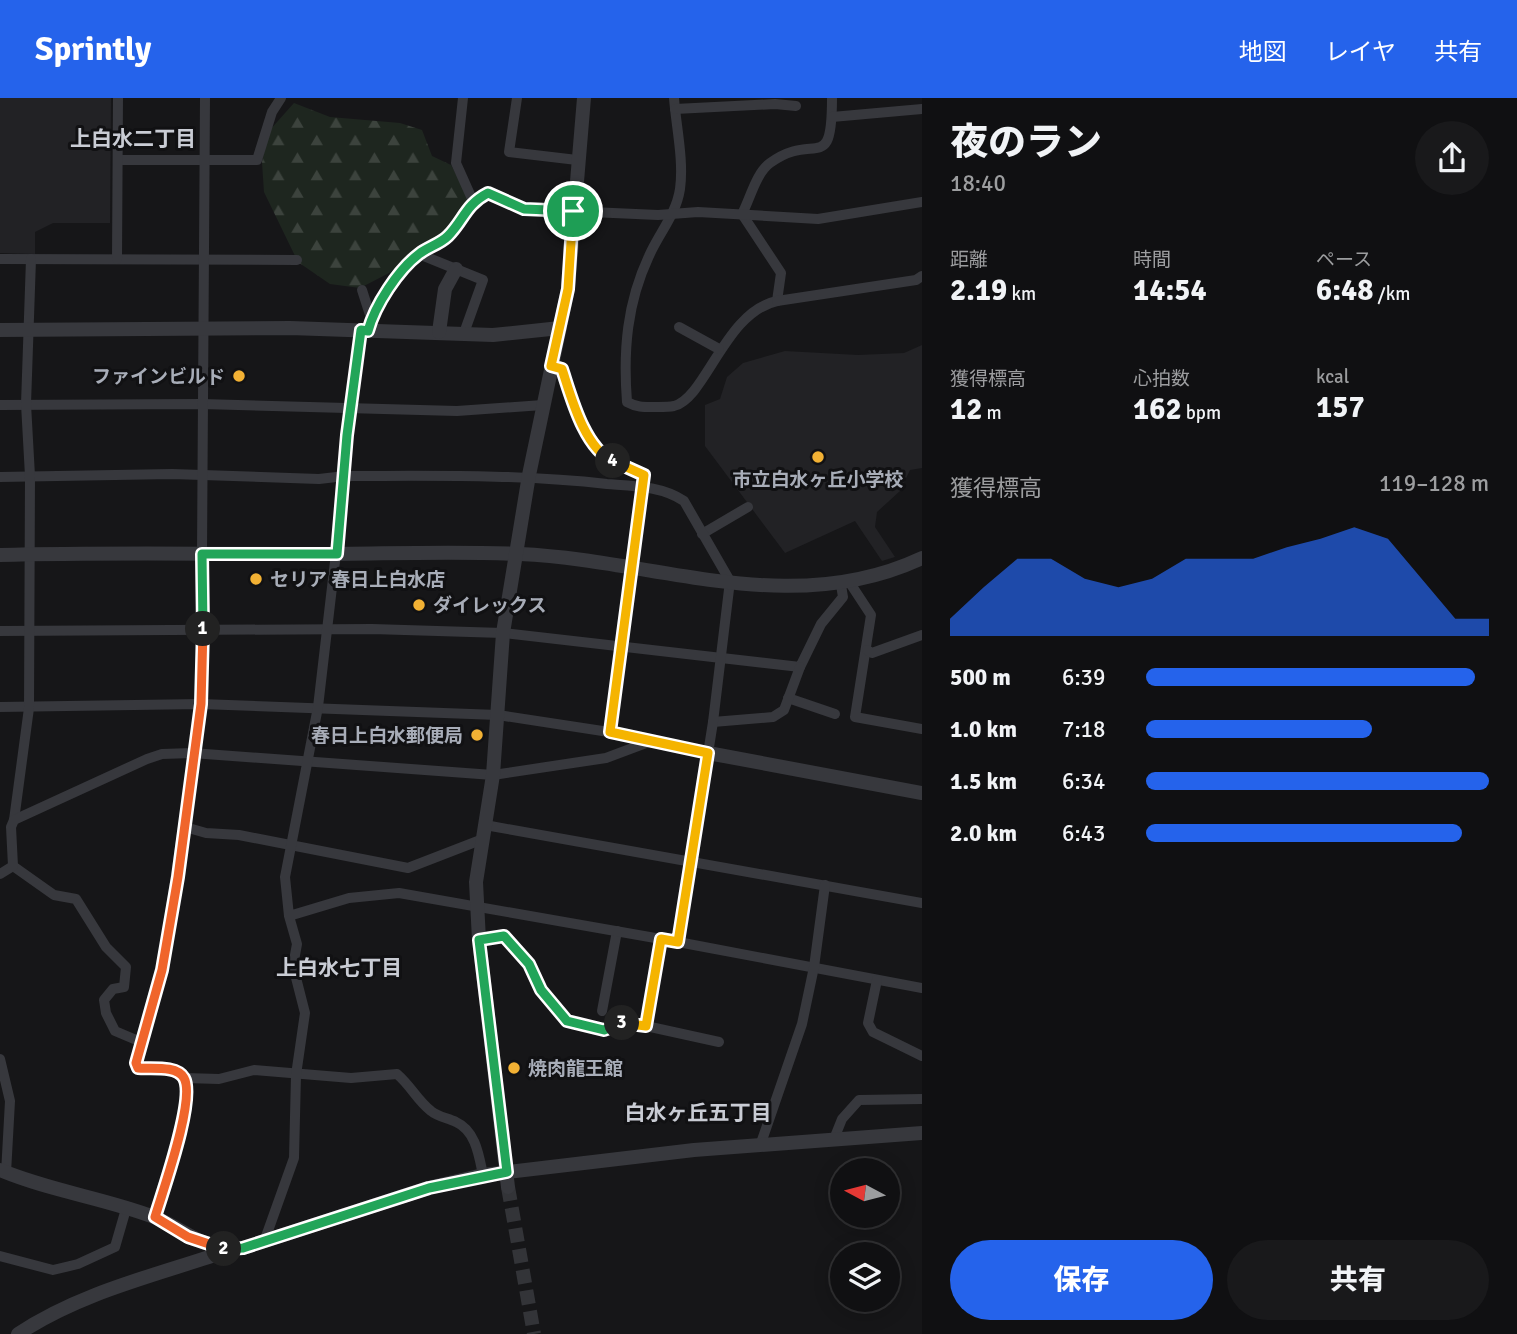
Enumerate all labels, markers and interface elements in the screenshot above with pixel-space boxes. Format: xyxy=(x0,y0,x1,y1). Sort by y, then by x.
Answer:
text: Sprintly xyxy=(35,29,151,70)
text: 地図 xyxy=(1239,37,1287,67)
text: レイヤ xyxy=(1325,37,1396,67)
text: 共有 xyxy=(1434,37,1482,67)
text: 夜のラン xyxy=(950,119,1102,166)
button: share xyxy=(1415,121,1489,195)
district label: 上白水二丁目 xyxy=(70,126,196,152)
text: 18:40 xyxy=(950,169,1006,198)
pin xyxy=(543,181,603,241)
icon: arrive xyxy=(554,192,592,230)
text: 距離 xyxy=(950,248,988,272)
text: 時間 xyxy=(1133,248,1171,272)
text: ペース xyxy=(1316,248,1372,272)
text: 2.19 xyxy=(950,272,1007,309)
text: 14:54 xyxy=(1133,272,1207,309)
text: 6:48 xyxy=(1316,272,1373,309)
text: km xyxy=(1007,282,1036,306)
text: /km xyxy=(1373,282,1410,306)
place label: ファインビルド xyxy=(92,365,225,389)
text: kcal xyxy=(1316,365,1349,389)
text: 獲得標高 xyxy=(950,367,1026,391)
text: 心拍数 xyxy=(1133,367,1190,391)
marker: ファインビルド xyxy=(231,368,247,384)
text: 157 xyxy=(1316,389,1365,426)
text: 12 xyxy=(950,391,982,428)
text: 162 xyxy=(1133,391,1182,428)
text: m xyxy=(982,401,1002,425)
text: bpm xyxy=(1182,401,1221,425)
pin: 4 xyxy=(596,444,630,478)
text: 4 xyxy=(607,448,618,472)
marker: 市立白水ヶ丘小学校 xyxy=(810,449,826,465)
place label: 市立白水ヶ丘小学校 xyxy=(732,468,904,492)
text: 119–128 m xyxy=(1379,469,1489,498)
text: 獲得標高 xyxy=(950,474,1042,503)
place label: セリア 春日上白水店 xyxy=(270,568,445,592)
marker: セリア 春日上白水店 xyxy=(248,571,264,587)
place label: ダイレックス xyxy=(433,594,546,618)
marker: ダイレックス xyxy=(411,597,427,613)
pin: 1 xyxy=(186,612,220,646)
text: 1 xyxy=(197,616,208,640)
text: 500 m xyxy=(950,663,1011,692)
text: 6:39 xyxy=(1062,663,1105,692)
text: 1.0 km xyxy=(950,715,1017,744)
text: 7:18 xyxy=(1062,715,1105,744)
place label: 春日上白水郵便局 xyxy=(311,724,463,748)
marker: 春日上白水郵便局 xyxy=(469,727,485,743)
text: 1.5 km xyxy=(950,767,1017,796)
text: 6:34 xyxy=(1062,767,1105,796)
text: 2.0 km xyxy=(950,819,1017,848)
text: 6:43 xyxy=(1062,819,1105,848)
district label: 上白水七丁目 xyxy=(276,955,402,981)
pin: 3 xyxy=(604,1006,640,1040)
text: 3 xyxy=(616,1010,627,1034)
place label: 焼肉龍王館 xyxy=(528,1057,623,1081)
marker: 焼肉龍王館 xyxy=(506,1060,522,1076)
district label: 白水ヶ丘五丁目 xyxy=(625,1100,772,1126)
north arrow xyxy=(830,1158,900,1228)
map controls xyxy=(830,1158,900,1312)
pin: 2 xyxy=(206,1232,242,1266)
text: 2 xyxy=(218,1236,229,1260)
button: 保存 xyxy=(950,1240,1213,1320)
button: 共有 xyxy=(1227,1240,1489,1320)
button: layers xyxy=(830,1242,900,1312)

